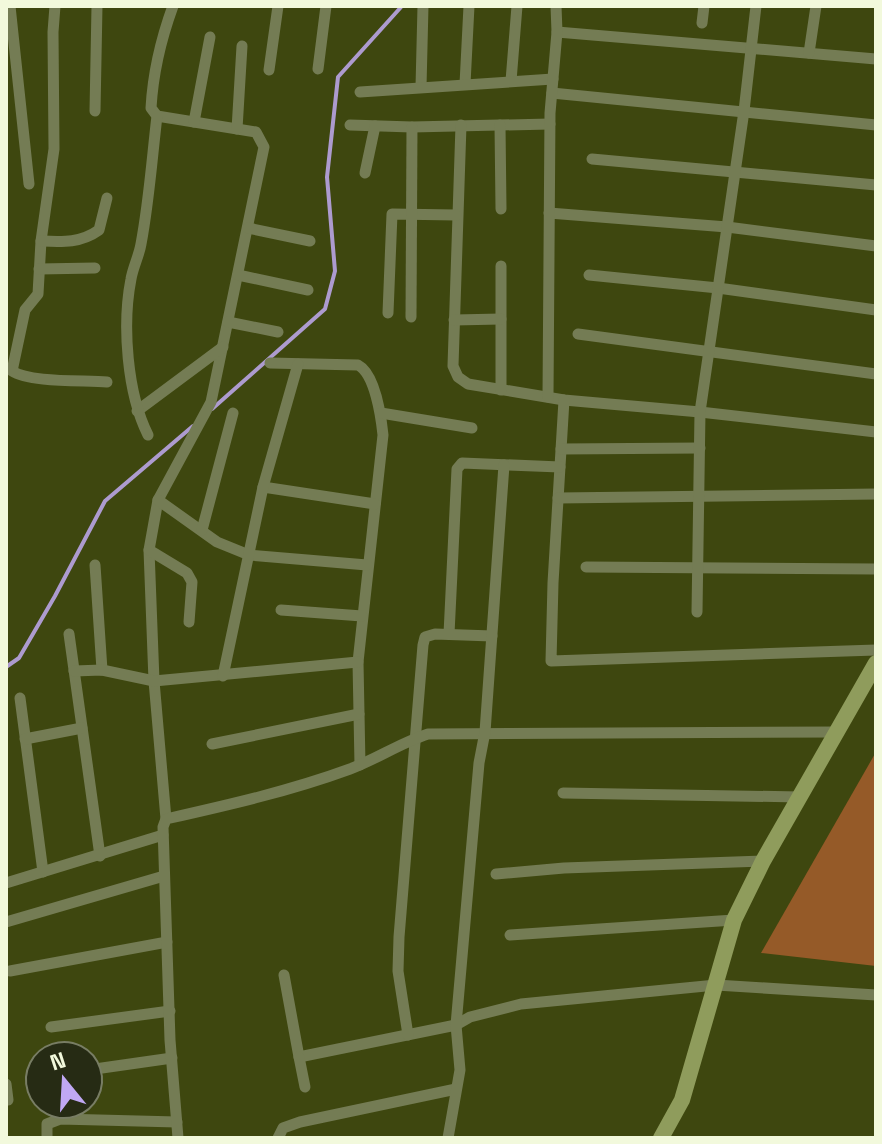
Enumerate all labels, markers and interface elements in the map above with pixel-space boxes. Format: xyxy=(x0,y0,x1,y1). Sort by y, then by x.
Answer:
north arrow xyxy=(24,1040,104,1120)
text: N xyxy=(46,1045,69,1077)

